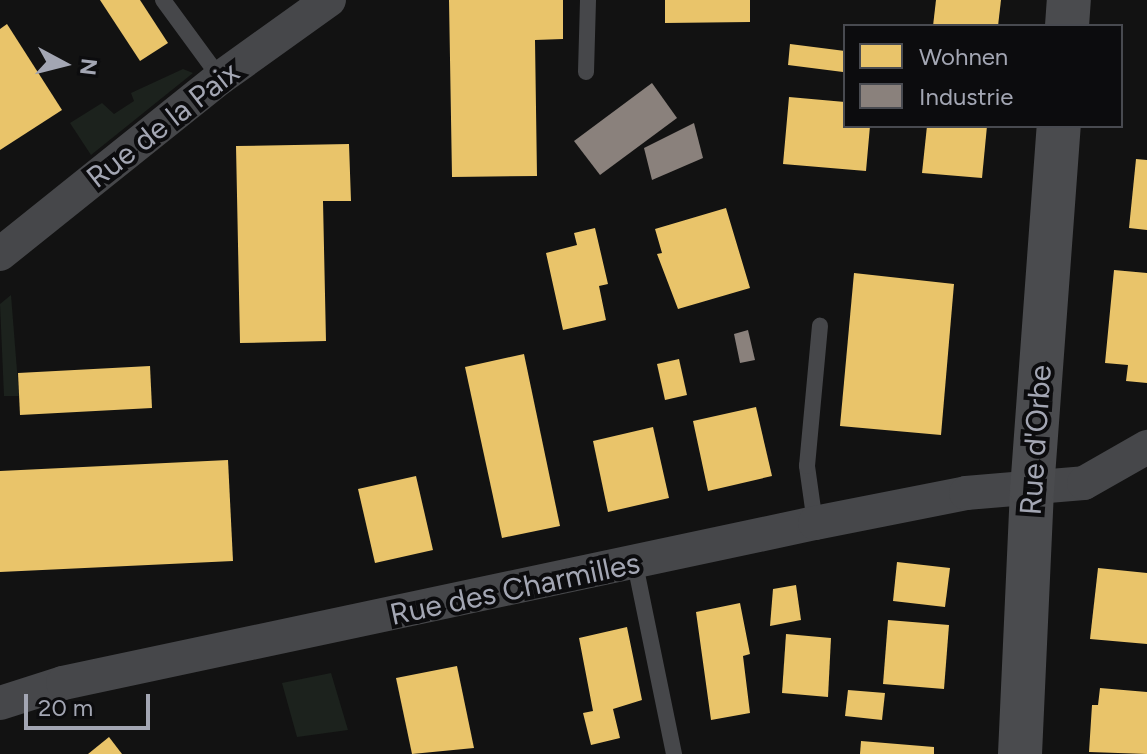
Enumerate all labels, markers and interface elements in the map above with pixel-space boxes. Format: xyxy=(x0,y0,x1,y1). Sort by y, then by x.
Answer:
north arrow xyxy=(24,24,104,104)
legend xyxy=(843,24,1123,128)
text: Wohnen xyxy=(919,42,1008,71)
street label: Rue de la Paix xyxy=(80,54,246,196)
text: N xyxy=(74,57,103,77)
text: Industrie xyxy=(919,82,1013,111)
street label: Rue d'Orbe xyxy=(1013,364,1059,516)
street label: Rue des Charmilles xyxy=(387,545,643,633)
scale bar xyxy=(28,678,154,728)
text: 20 m xyxy=(38,693,93,722)

